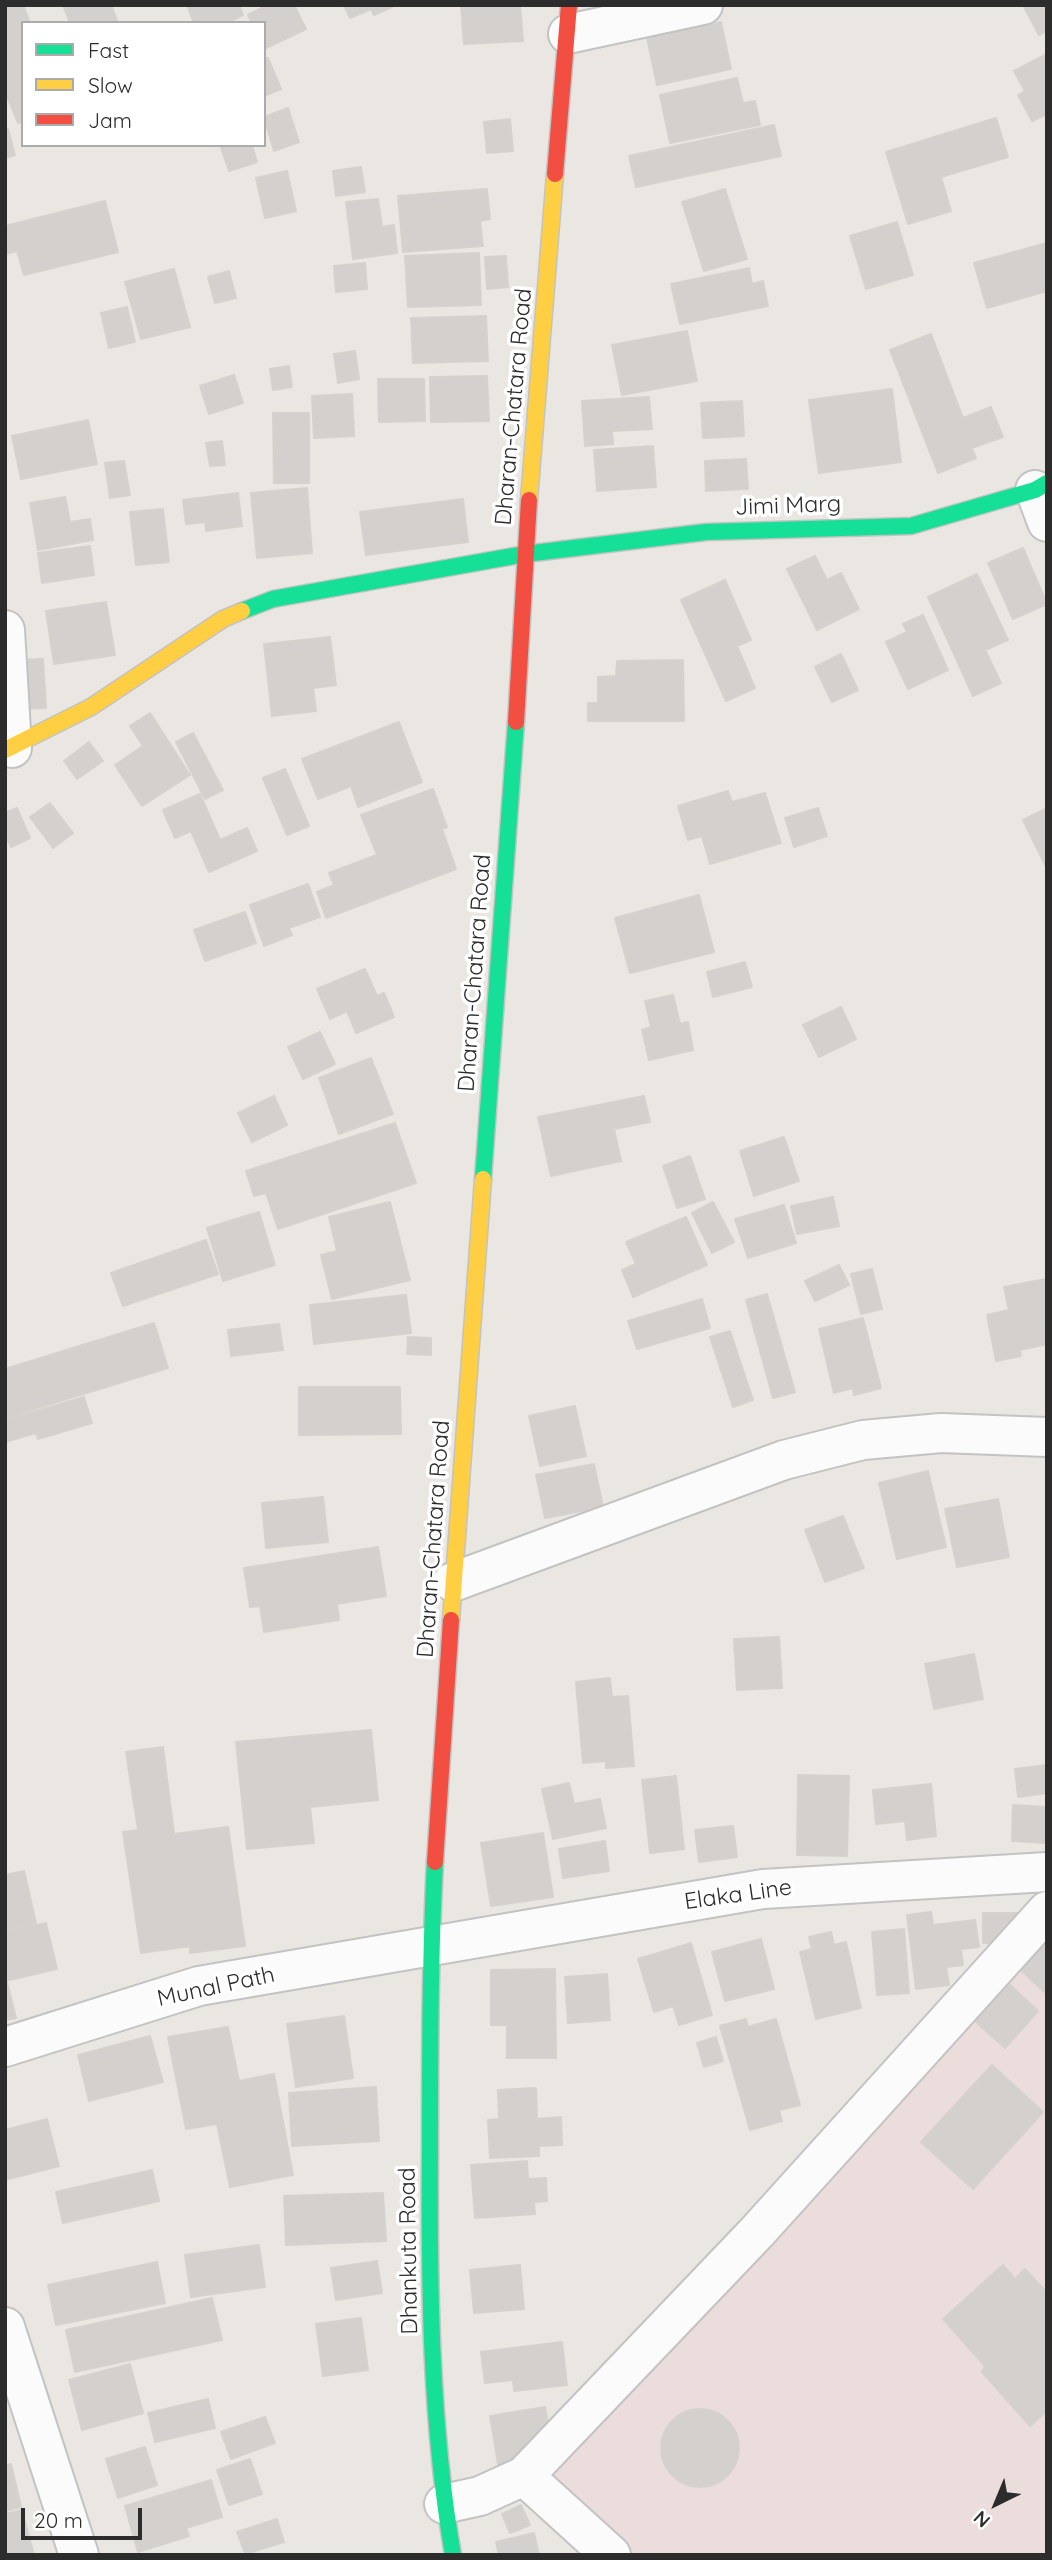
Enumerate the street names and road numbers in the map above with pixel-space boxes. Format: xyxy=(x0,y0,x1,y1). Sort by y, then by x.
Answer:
street label: Dharan-Chatara Road xyxy=(490,287,538,527)
street label: Jimi Marg xyxy=(735,490,841,522)
street label: Dharan-Chatara Road xyxy=(453,853,497,1093)
street label: Dharan-Chatara Road xyxy=(412,1419,456,1659)
street label: Elaka Line xyxy=(683,1874,793,1916)
street label: Munal Path xyxy=(155,1961,277,2013)
street label: Dhankuta Road xyxy=(394,2167,424,2335)

